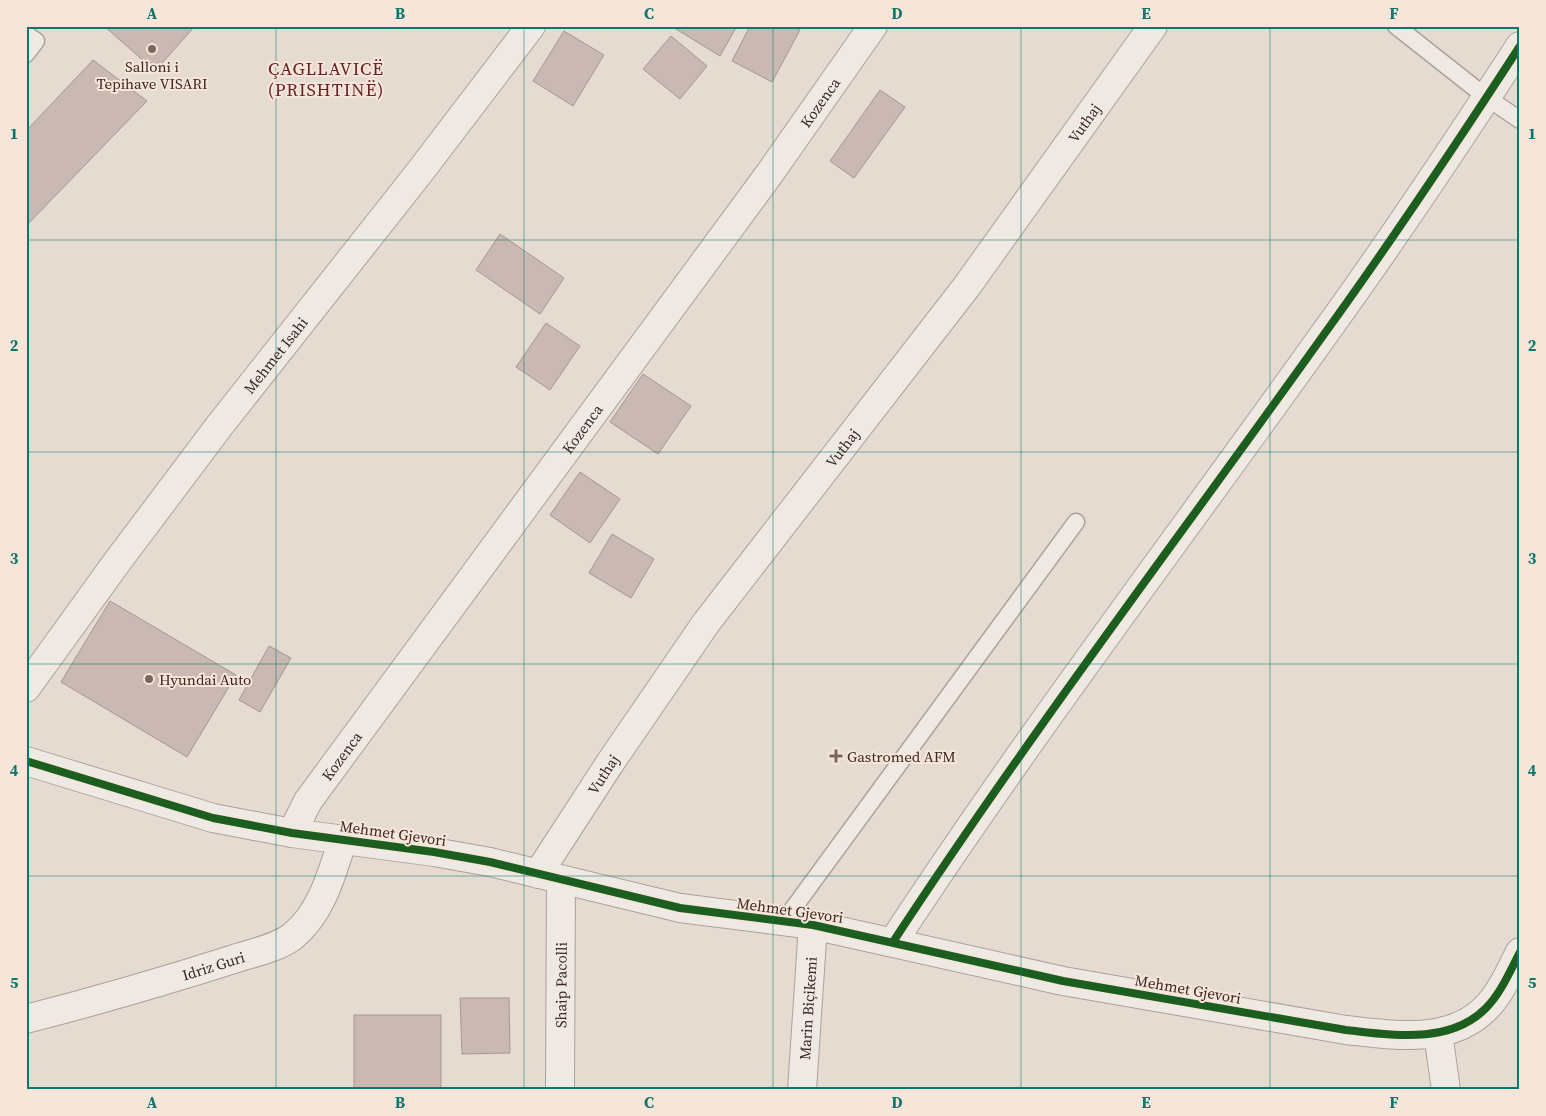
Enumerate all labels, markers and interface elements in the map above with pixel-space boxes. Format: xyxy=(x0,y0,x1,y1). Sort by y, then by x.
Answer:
text: A xyxy=(147,2,158,24)
text: B xyxy=(395,2,406,24)
text: C xyxy=(644,2,654,24)
text: D xyxy=(891,2,903,24)
text: E xyxy=(1141,2,1151,24)
text: F xyxy=(1389,2,1399,24)
marker: Salloni i Tepihave VISARI xyxy=(146,43,158,55)
place label: Salloni i Tepihave VISARI xyxy=(96,56,208,94)
district label: ÇAGLLAVICË (PRISHTINË) xyxy=(268,56,384,102)
street label: Kozenca xyxy=(795,73,845,131)
street label: Vuthaj xyxy=(1063,99,1105,147)
text: 1 xyxy=(10,122,18,144)
text: 1 xyxy=(1528,122,1536,144)
street label: Mehmet Isahi xyxy=(238,312,312,398)
text: 2 xyxy=(10,334,19,356)
text: 2 xyxy=(1528,334,1537,356)
street label: Kozenca xyxy=(557,399,607,458)
street label: Vuthaj xyxy=(820,424,864,471)
text: 3 xyxy=(10,547,19,569)
text: 3 xyxy=(1528,547,1537,569)
place label: Hyundai Auto xyxy=(159,669,251,690)
marker: Hyundai Auto xyxy=(143,673,155,685)
street label: Kozenca xyxy=(316,726,367,785)
place label: Gastromed AFM xyxy=(847,746,956,767)
marker: Gastromed AFM xyxy=(829,749,843,763)
street label: Vuthaj xyxy=(582,750,623,798)
text: 4 xyxy=(10,759,19,781)
text: 4 xyxy=(1528,759,1537,781)
street label: Mehmet Gjevori xyxy=(338,815,448,851)
street label: Mehmet Gjevori xyxy=(735,892,845,928)
street label: Shaip Pacolli xyxy=(550,942,571,1028)
street label: Idriz Guri xyxy=(179,946,247,985)
street label: Marin Biçikemi xyxy=(794,956,821,1061)
street label: Mehmet Gjevori xyxy=(1133,969,1243,1009)
text: 5 xyxy=(10,971,19,993)
text: 5 xyxy=(1528,971,1537,993)
text: A xyxy=(147,1091,158,1113)
text: B xyxy=(395,1091,406,1113)
text: C xyxy=(644,1091,654,1113)
text: D xyxy=(891,1091,903,1113)
text: E xyxy=(1141,1091,1151,1113)
text: F xyxy=(1389,1091,1399,1113)

